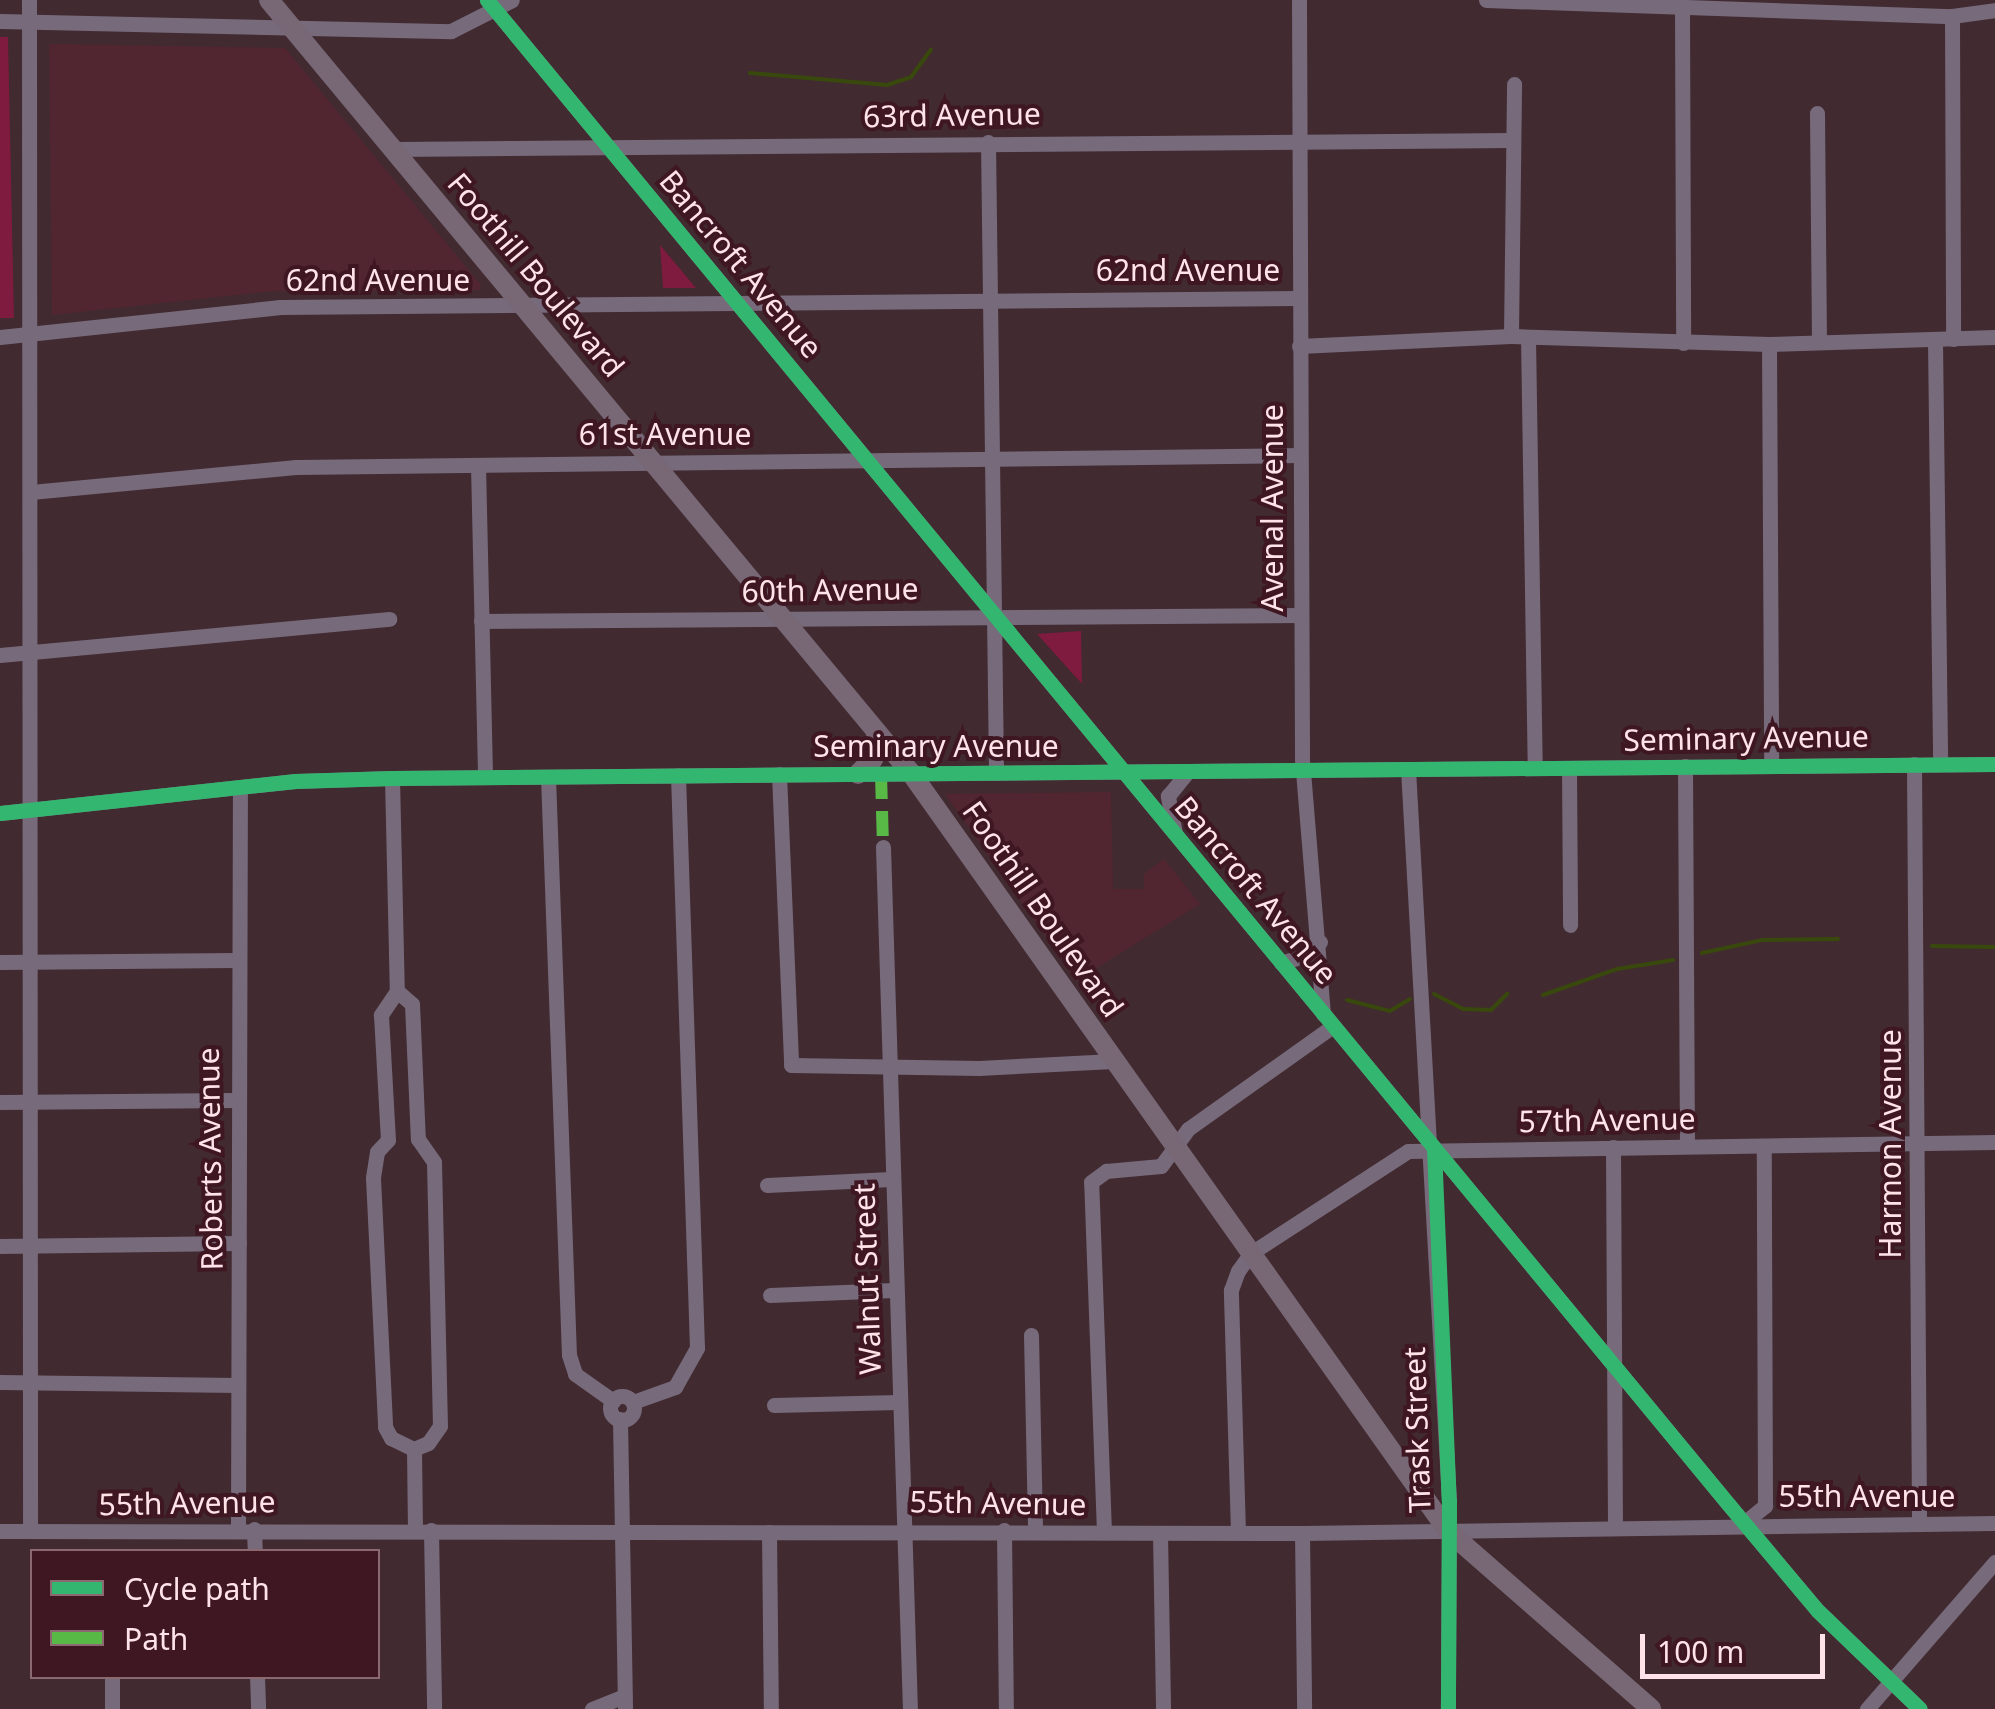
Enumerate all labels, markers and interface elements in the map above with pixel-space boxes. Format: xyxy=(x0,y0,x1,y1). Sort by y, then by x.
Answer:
street label: 63rd Avenue xyxy=(863,95,1041,135)
street label: Bancroft Avenue xyxy=(652,163,830,365)
street label: Foothill Boulevard xyxy=(440,166,632,384)
street label: 62nd Avenue xyxy=(1096,252,1280,288)
street label: 62nd Avenue xyxy=(286,262,470,298)
street label: Avenal Avenue xyxy=(1254,404,1290,612)
street label: 61st Avenue xyxy=(579,416,751,452)
street label: 60th Avenue xyxy=(741,570,919,610)
street label: Seminary Avenue xyxy=(1623,718,1869,758)
street label: Seminary Avenue xyxy=(813,728,1059,764)
street label: Bancroft Avenue xyxy=(1167,789,1345,991)
street label: Foothill Boulevard xyxy=(955,794,1131,1024)
street label: Harmon Avenue xyxy=(1872,1029,1908,1259)
street label: Roberts Avenue xyxy=(190,1047,230,1271)
street label: 57th Avenue xyxy=(1518,1100,1696,1140)
street label: Walnut Street xyxy=(846,1183,888,1375)
street label: Trask Street xyxy=(1396,1347,1438,1513)
street label: 55th Avenue xyxy=(1779,1478,1955,1514)
street label: 55th Avenue xyxy=(98,1483,276,1523)
street label: 55th Avenue xyxy=(909,1483,1087,1523)
legend xyxy=(30,1549,380,1679)
text: Cycle path xyxy=(124,1568,270,1609)
scale bar xyxy=(1645,1614,1830,1676)
text: Path xyxy=(124,1618,188,1659)
text: 100 m xyxy=(1657,1631,1744,1672)

